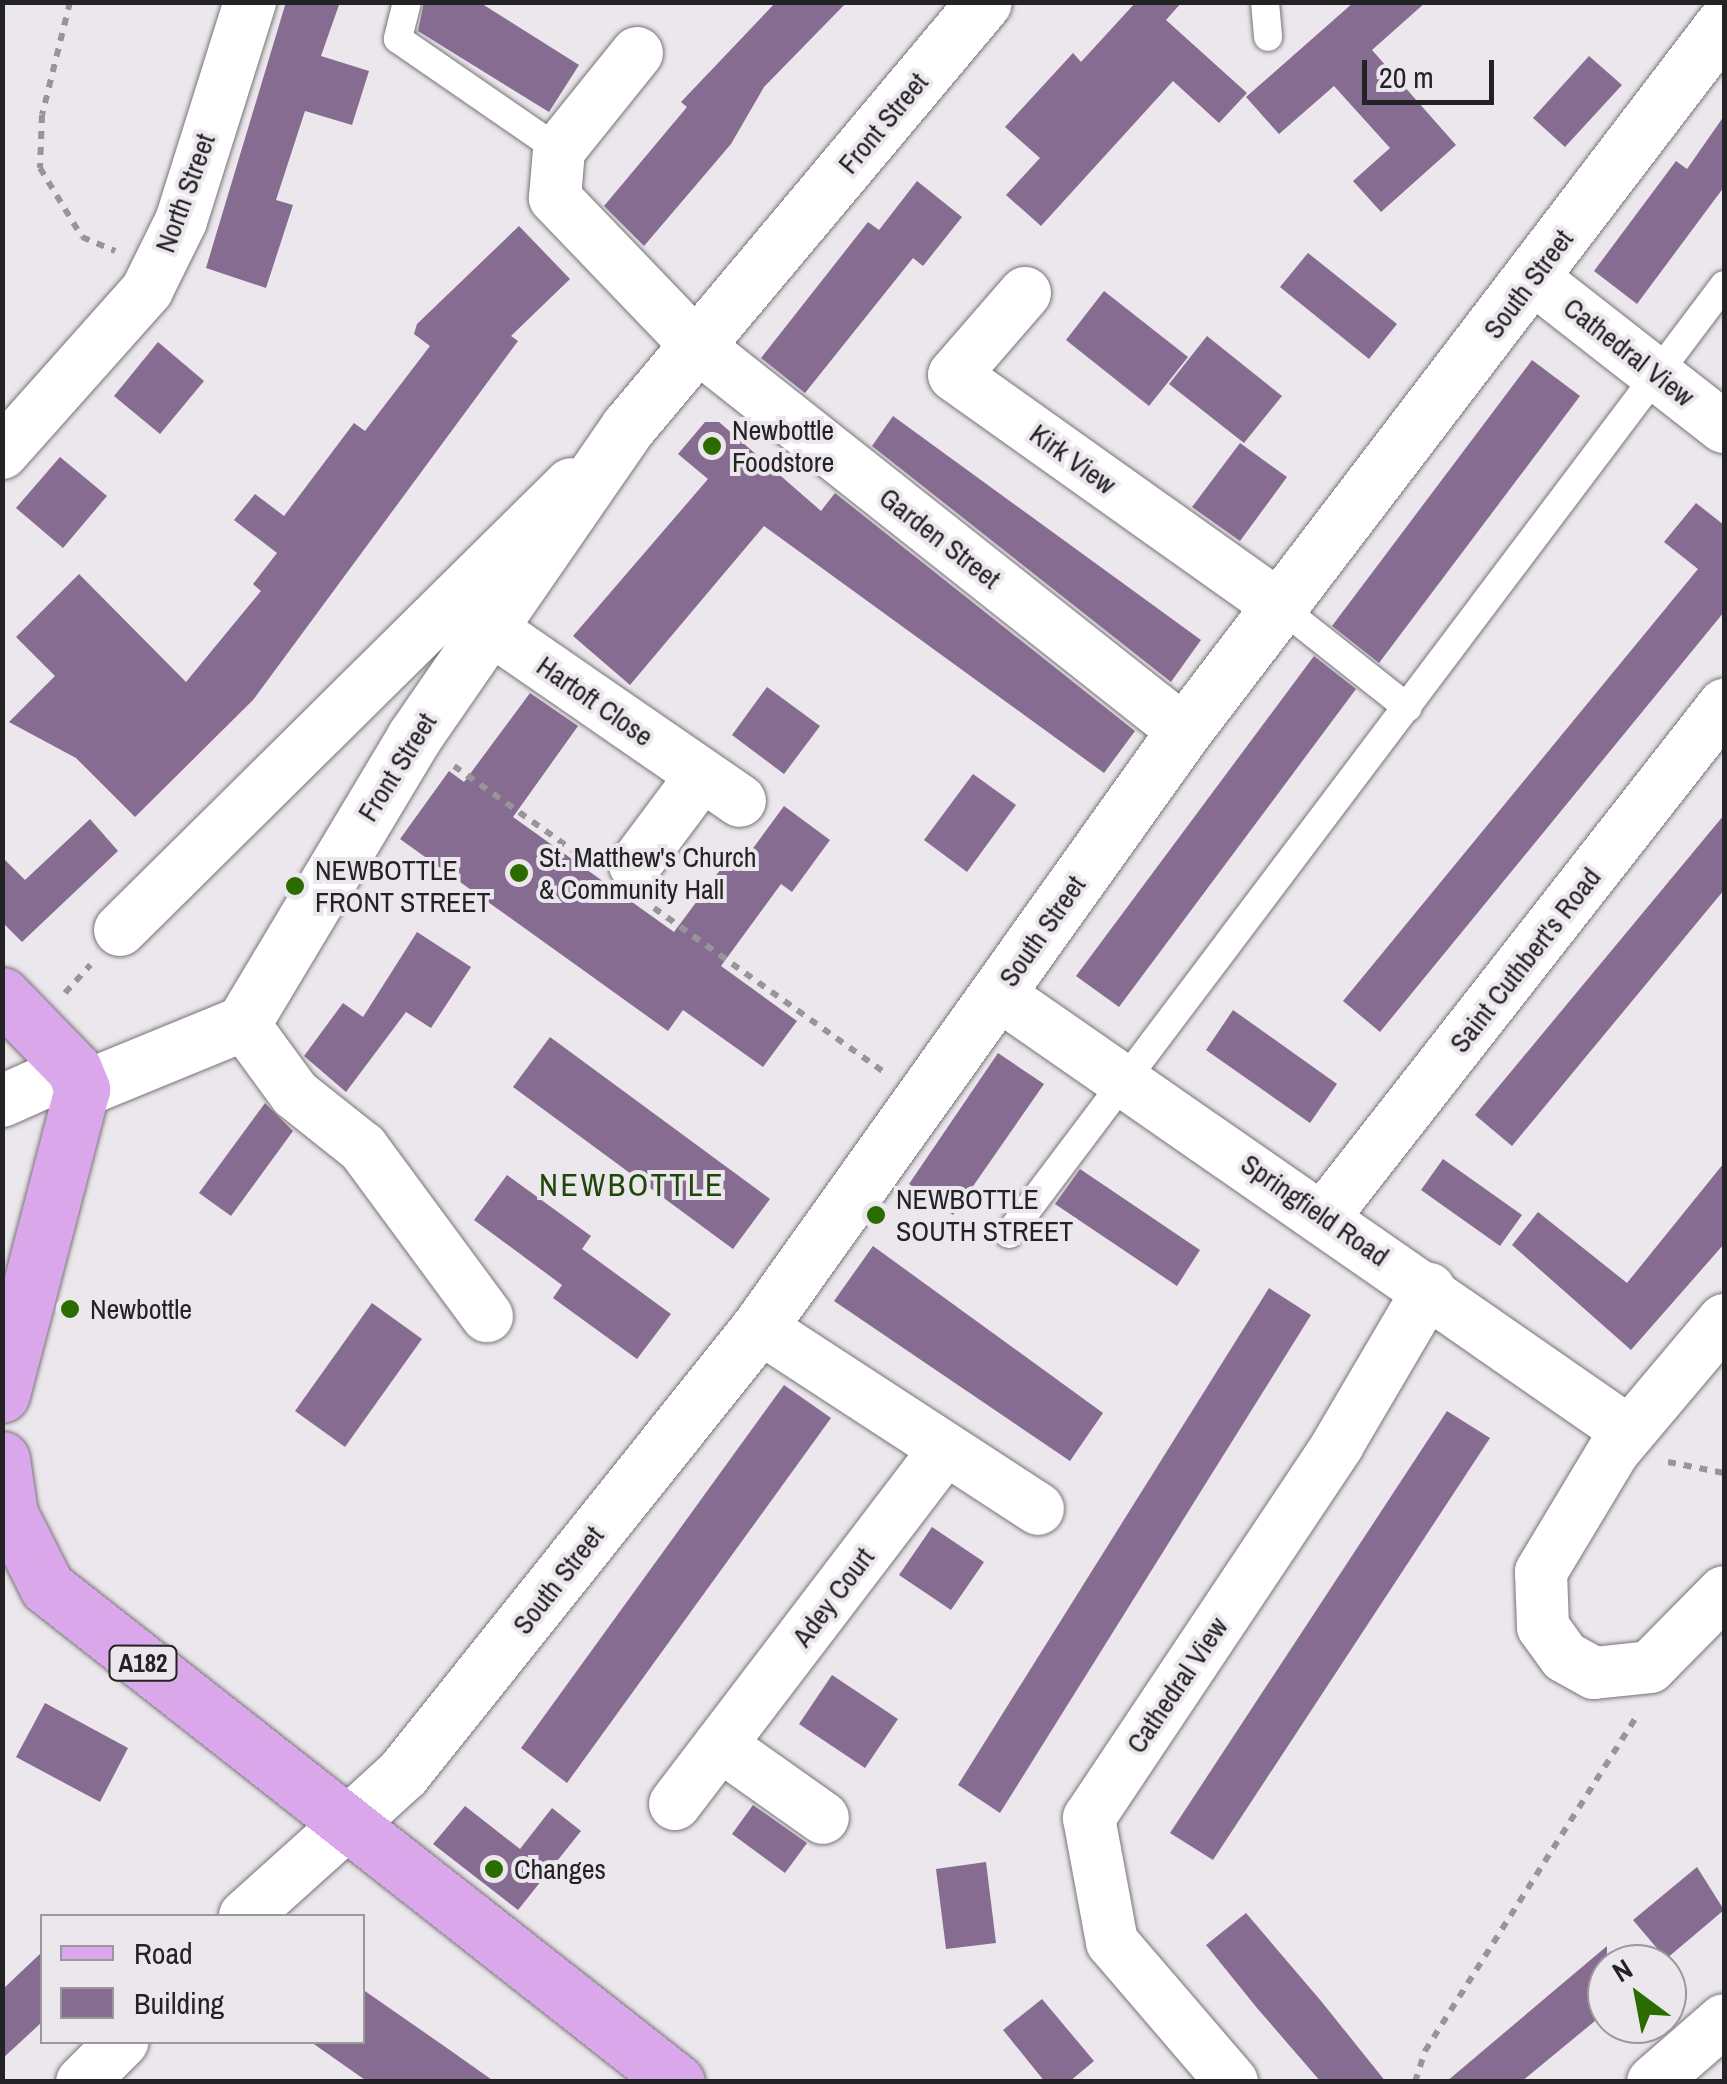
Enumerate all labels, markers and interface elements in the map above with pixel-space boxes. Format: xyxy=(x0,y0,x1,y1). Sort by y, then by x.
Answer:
scale bar xyxy=(1367,40,1500,102)
text: 20 m xyxy=(1379,57,1434,97)
street label: Front Street xyxy=(831,66,935,180)
street label: North Street xyxy=(148,129,222,257)
street label: South Street xyxy=(1476,223,1580,345)
street label: Cathedral View xyxy=(1557,291,1701,413)
place label: Newbottle Foodstore xyxy=(732,413,834,479)
street label: Kirk View xyxy=(1024,417,1122,501)
marker: Newbottle Foodstore xyxy=(701,435,723,457)
street label: Garden Street xyxy=(873,480,1007,596)
street label: Hartoft Close xyxy=(530,649,660,753)
street label: Front Street xyxy=(351,707,443,827)
place label: St. Matthew's Church & Community Hall xyxy=(539,840,757,906)
place label: NEWBOTTLE FRONT STREET xyxy=(315,853,491,919)
street label: Saint Cuthbert's Road xyxy=(1442,861,1608,1059)
marker: St. Matthew's Church & Community Hall xyxy=(508,862,530,884)
street label: South Street xyxy=(992,869,1092,993)
marker: NEWBOTTLE FRONT STREET xyxy=(284,875,306,897)
street label: Springfield Road xyxy=(1235,1147,1395,1273)
district label: NEWBOTTLE xyxy=(539,1166,725,1204)
place label: NEWBOTTLE SOUTH STREET xyxy=(896,1182,1073,1248)
marker: NEWBOTTLE SOUTH STREET xyxy=(865,1204,887,1226)
place label: Newbottle xyxy=(90,1292,192,1326)
marker: Newbottle xyxy=(59,1298,81,1320)
street label: South Street xyxy=(505,1519,611,1641)
street label: Adey Court xyxy=(785,1541,881,1653)
street label: Cathedral View xyxy=(1119,1611,1235,1759)
road number: A182 xyxy=(108,1643,178,1683)
place label: Changes xyxy=(514,1852,606,1886)
marker: Changes xyxy=(483,1858,505,1880)
legend xyxy=(40,1914,365,2044)
text: Road xyxy=(134,1933,193,1973)
north arrow xyxy=(1587,1944,1687,2044)
text: N xyxy=(1605,1950,1639,1991)
text: Building xyxy=(134,1983,224,2023)

